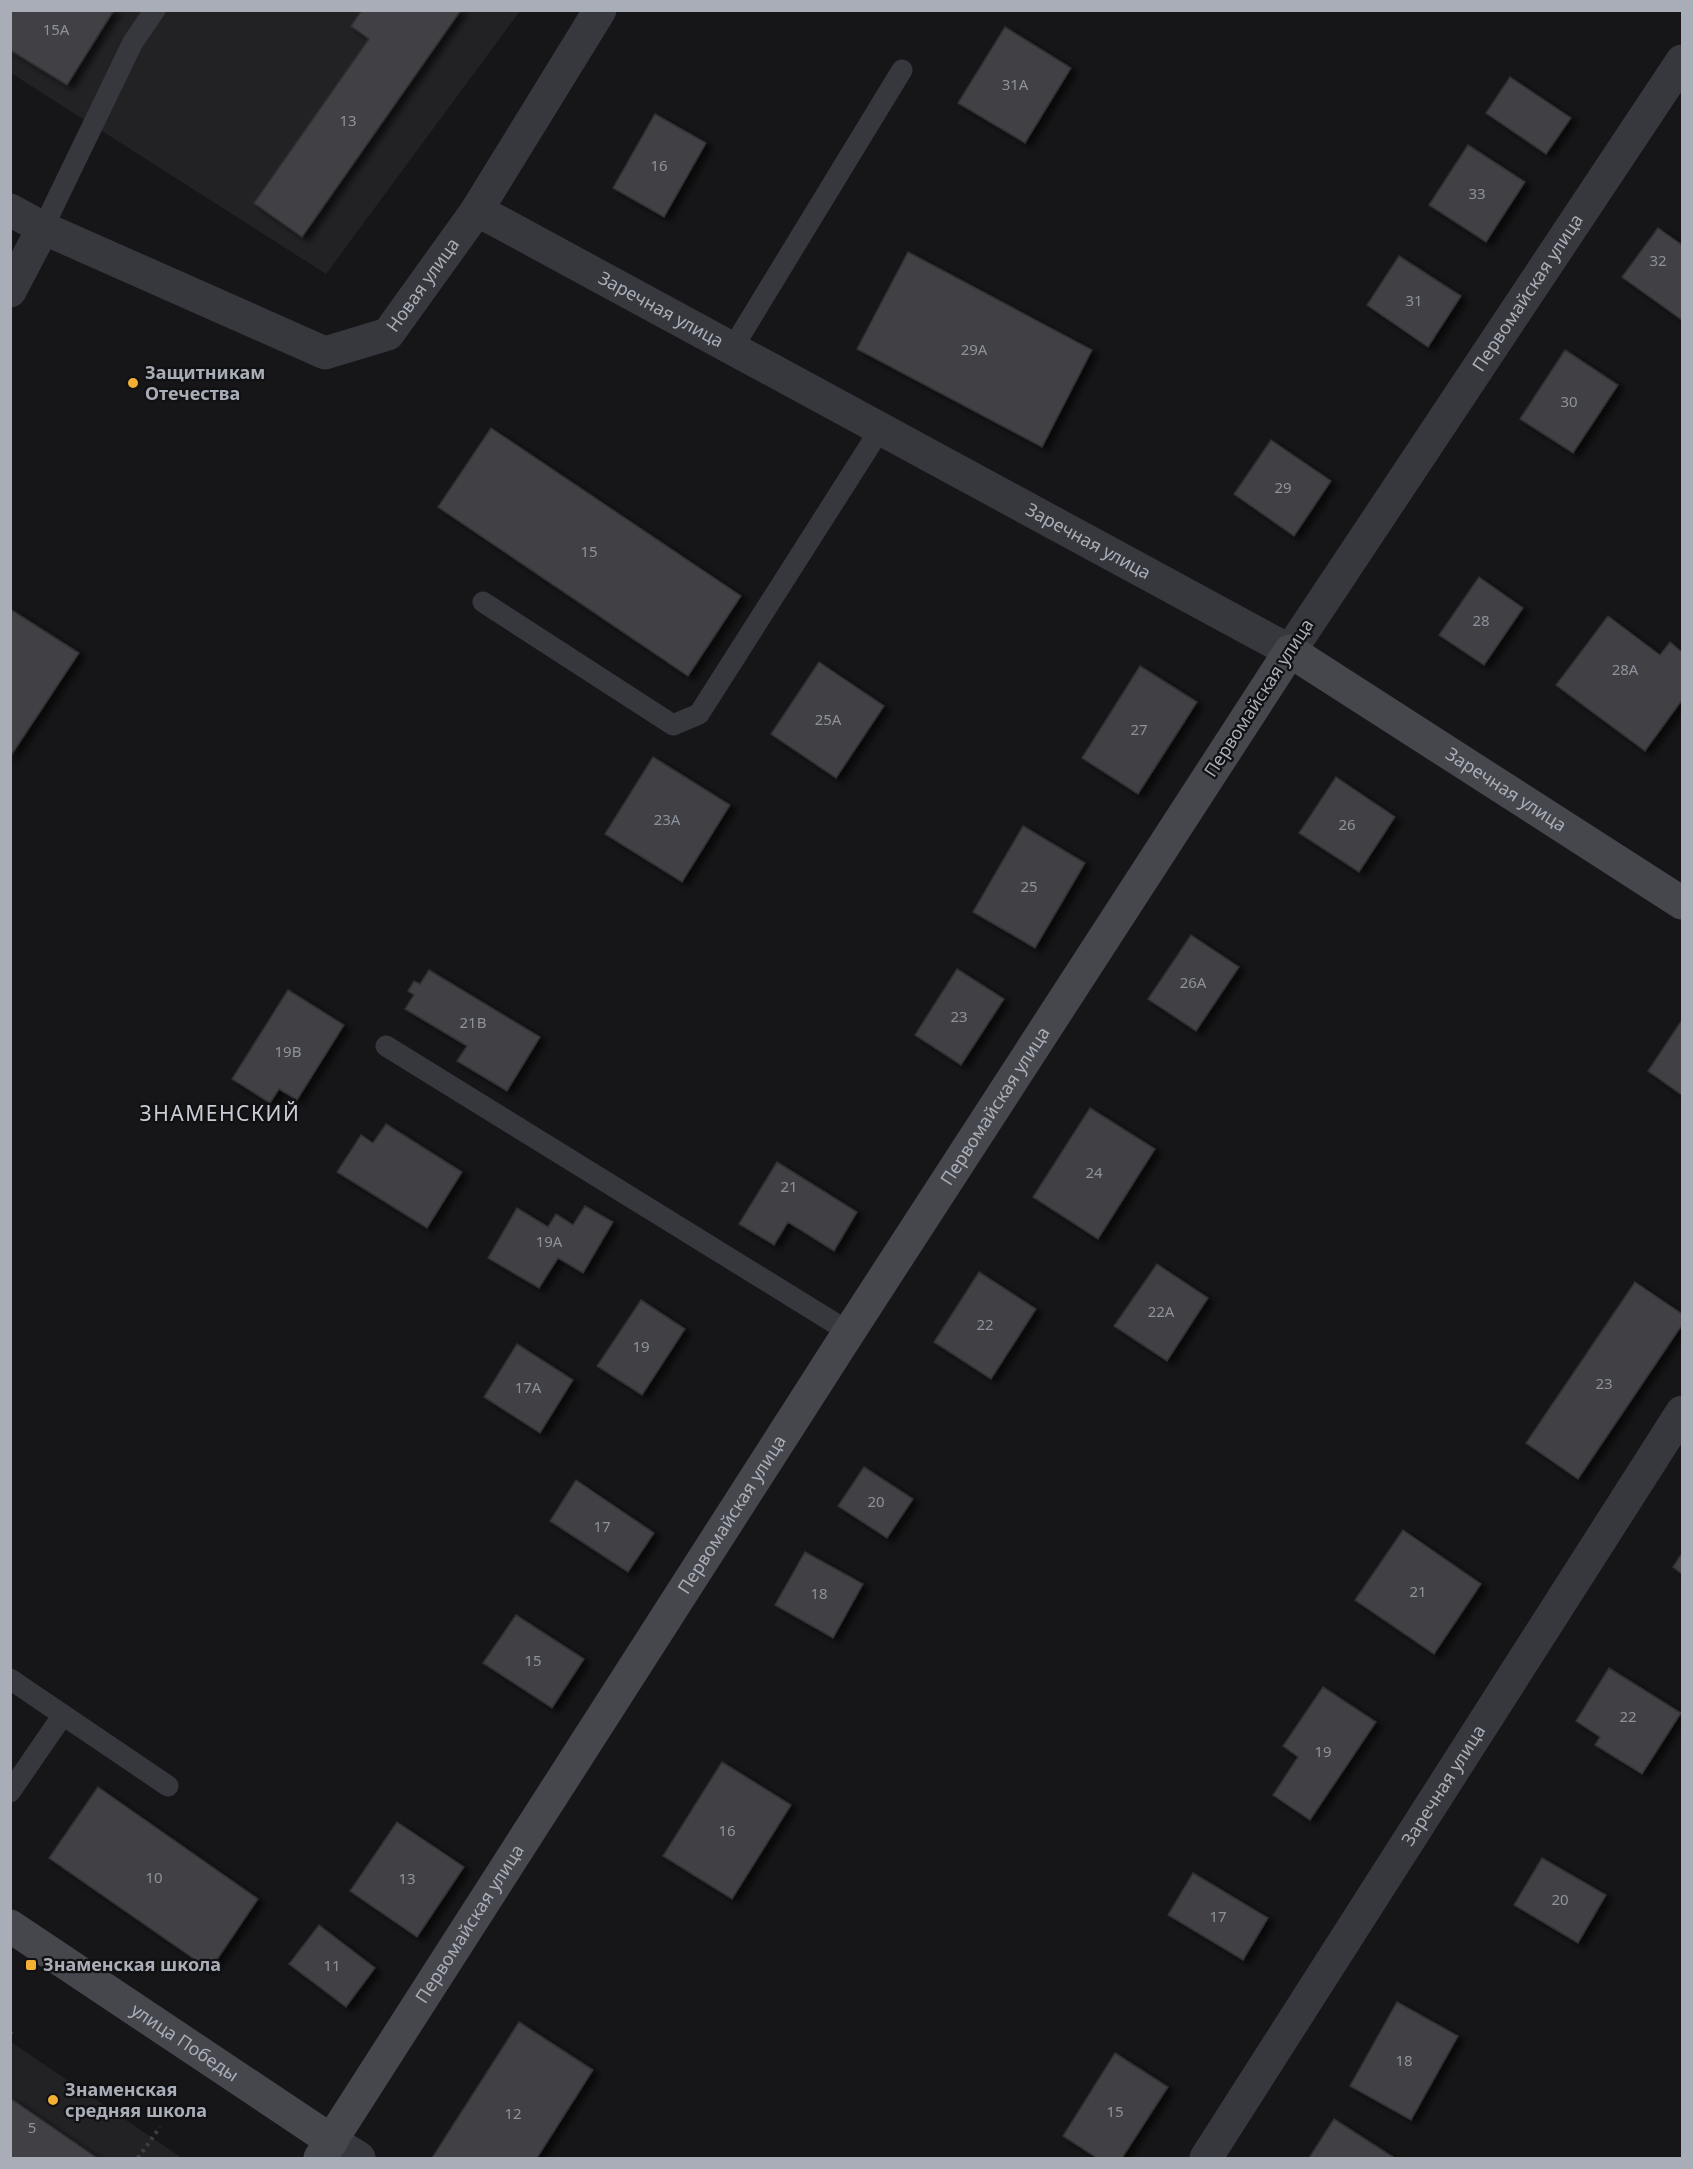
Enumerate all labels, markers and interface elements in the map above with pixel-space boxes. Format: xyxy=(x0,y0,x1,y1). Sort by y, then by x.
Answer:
house number: 15А xyxy=(43,19,70,39)
house number: 31А xyxy=(1002,74,1029,94)
house number: 13 xyxy=(339,110,357,130)
house number: 16 xyxy=(650,155,668,175)
house number: 33 xyxy=(1468,183,1486,203)
street label: Первомайская улица xyxy=(1466,209,1588,376)
street label: Новая улица xyxy=(380,233,464,336)
house number: 32 xyxy=(1649,250,1667,270)
street label: Заречная улица xyxy=(595,265,728,353)
house number: 31 xyxy=(1405,290,1423,310)
house number: 29А xyxy=(961,339,988,359)
place label: Защитникам Отечества xyxy=(145,360,265,405)
marker: Защитникам Отечества xyxy=(126,376,140,390)
house number: 30 xyxy=(1560,391,1578,411)
house number: 29 xyxy=(1274,477,1292,497)
street label: Заречная улица xyxy=(1022,497,1155,584)
house number: 15 xyxy=(580,541,598,561)
house number: 28 xyxy=(1472,610,1490,630)
street label: Первомайская улица xyxy=(1198,614,1318,781)
house number: 28А xyxy=(1612,659,1639,679)
house number: 25А xyxy=(815,709,842,729)
house number: 27 xyxy=(1130,719,1148,739)
street label: Заречная улица xyxy=(1442,741,1571,837)
house number: 23А xyxy=(654,809,681,829)
house number: 26 xyxy=(1338,814,1356,834)
house number: 25 xyxy=(1020,876,1038,896)
house number: 26А xyxy=(1180,972,1207,992)
house number: 23 xyxy=(950,1006,968,1026)
house number: 21В xyxy=(460,1012,486,1032)
street label: Первомайская улица xyxy=(934,1022,1055,1189)
house number: 19В xyxy=(275,1041,301,1061)
district label: ЗНАМЕНСКИЙ xyxy=(140,1099,300,1127)
house number: 24 xyxy=(1085,1162,1103,1182)
house number: 21 xyxy=(780,1176,798,1196)
house number: 19А xyxy=(536,1231,563,1251)
house number: 22А xyxy=(1148,1301,1175,1321)
house number: 22 xyxy=(976,1314,994,1334)
house number: 19 xyxy=(632,1336,650,1356)
house number: 23 xyxy=(1595,1373,1613,1393)
house number: 17А xyxy=(515,1377,542,1397)
street label: Первомайская улица xyxy=(671,1430,791,1598)
house number: 20 xyxy=(867,1491,885,1511)
house number: 17 xyxy=(593,1516,611,1536)
house number: 21 xyxy=(1409,1581,1427,1601)
house number: 18 xyxy=(810,1583,828,1603)
house number: 15 xyxy=(524,1650,542,1670)
house number: 22 xyxy=(1619,1706,1637,1726)
street label: Заречная улица xyxy=(1395,1720,1490,1850)
house number: 19 xyxy=(1314,1741,1332,1761)
house number: 16 xyxy=(718,1820,736,1840)
street label: Первомайская улица xyxy=(409,1839,529,2007)
house number: 10 xyxy=(145,1867,163,1887)
house number: 13 xyxy=(398,1868,416,1888)
house number: 20 xyxy=(1551,1889,1569,1909)
house number: 17 xyxy=(1209,1906,1227,1926)
place label: Знаменская школа xyxy=(43,1952,221,1976)
house number: 11 xyxy=(323,1955,341,1975)
marker: Знаменская школа xyxy=(24,1958,38,1972)
street label: улица Победы xyxy=(127,1997,244,2086)
house number: 18 xyxy=(1395,2050,1413,2070)
place label: Знаменская средняя школа xyxy=(65,2077,207,2122)
marker: Знаменская средняя школа xyxy=(46,2093,60,2107)
house number: 15 xyxy=(1106,2101,1124,2121)
house number: 12 xyxy=(504,2103,522,2123)
house number: 5 xyxy=(28,2117,36,2137)

